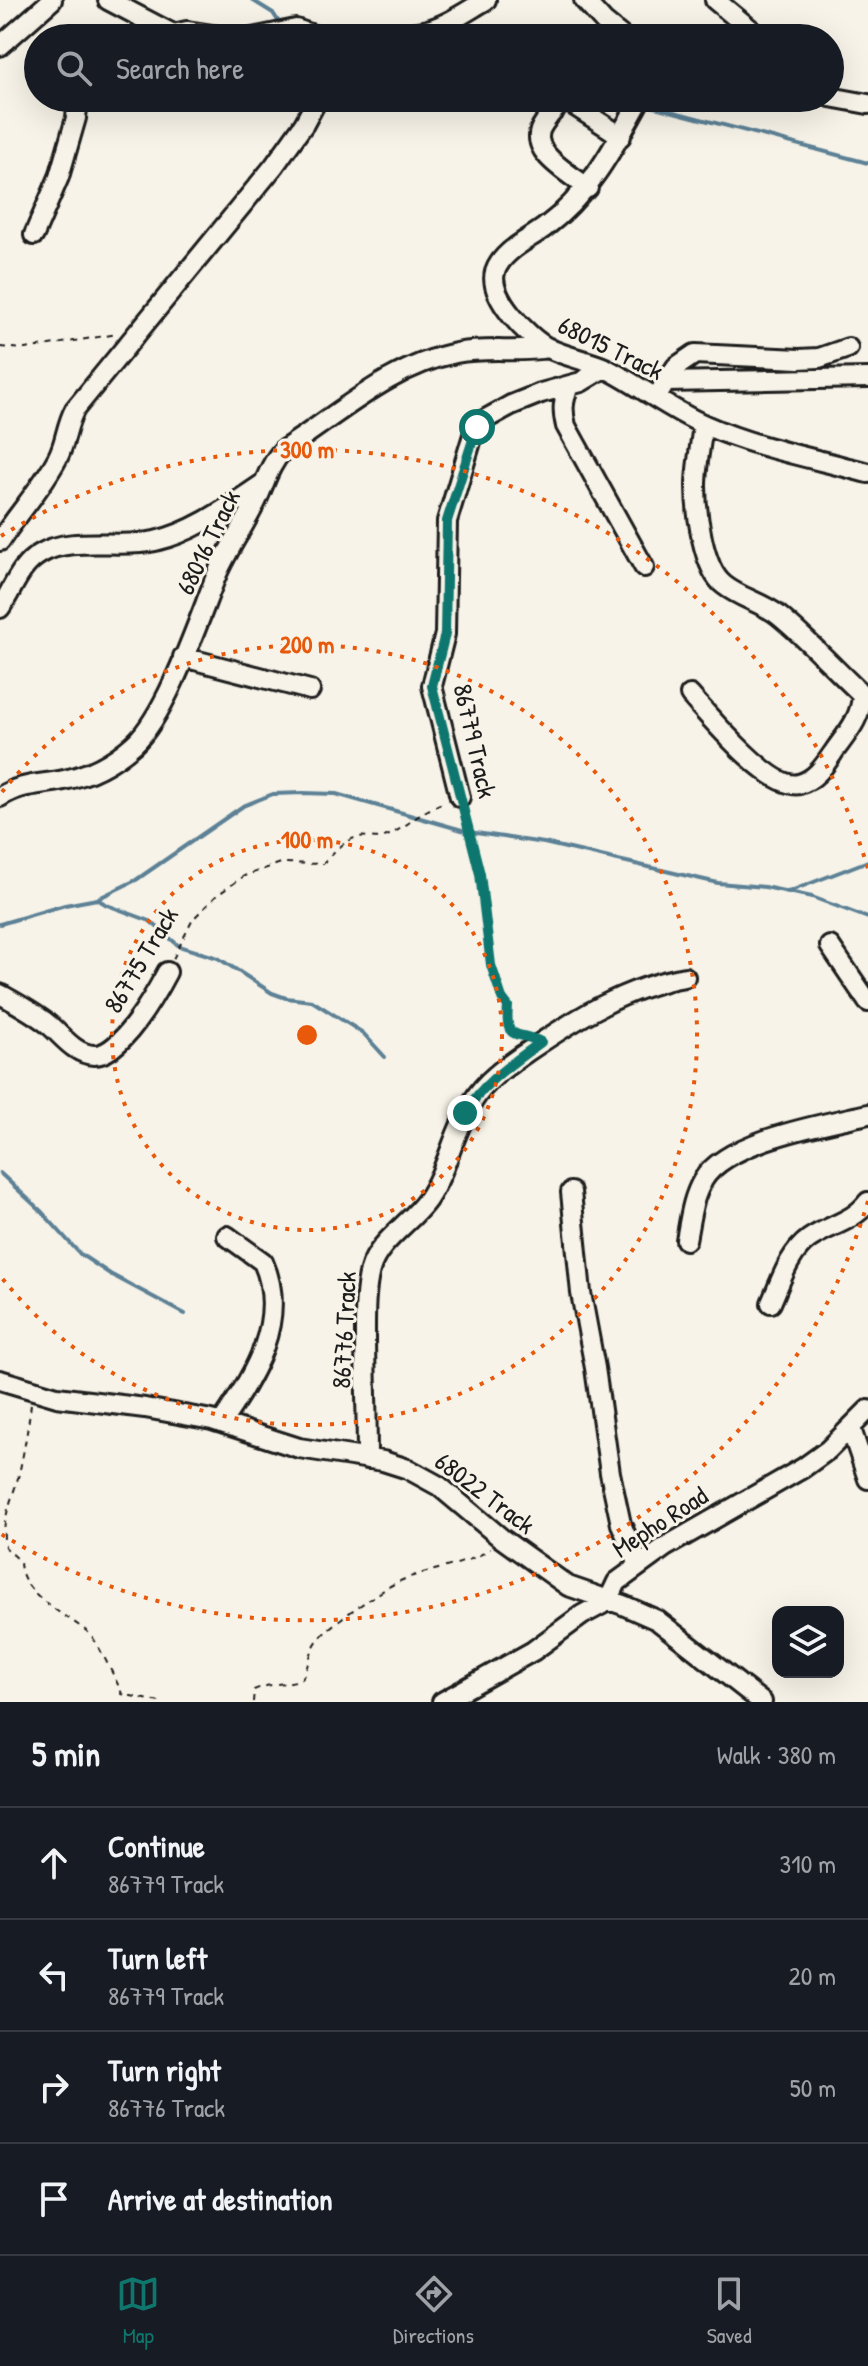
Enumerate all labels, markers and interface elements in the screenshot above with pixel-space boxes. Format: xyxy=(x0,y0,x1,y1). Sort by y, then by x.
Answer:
search box xyxy=(24,24,844,112)
icon: search xyxy=(52,46,96,90)
text: Search here xyxy=(116,48,244,88)
street label: 68015 Track xyxy=(553,307,670,388)
route start xyxy=(459,409,495,445)
text: 300 m xyxy=(280,433,334,465)
street label: 68016 Track xyxy=(167,483,248,600)
text: 200 m xyxy=(280,628,334,660)
street label: 86779 Track xyxy=(445,680,506,802)
text: 100 m xyxy=(281,823,333,855)
street label: 86775 Track xyxy=(95,900,186,1019)
centre of rings xyxy=(293,1021,321,1049)
route end xyxy=(447,1095,483,1131)
street label: 86776 Track xyxy=(323,1270,364,1389)
street label: 68022 Track xyxy=(428,1443,543,1542)
street label: Mepho Road xyxy=(605,1478,714,1565)
map controls xyxy=(772,1606,844,1678)
button: layers xyxy=(772,1606,844,1678)
text: 5 min xyxy=(32,1731,100,1777)
text: Walk · 380 m xyxy=(717,1737,836,1772)
text: Continue xyxy=(108,1826,205,1866)
icon: ahead xyxy=(32,1841,76,1885)
text: 310 m xyxy=(780,1846,836,1881)
text: 86779 Track xyxy=(108,1866,224,1901)
text: Turn left xyxy=(108,1938,207,1978)
icon: left xyxy=(32,1953,76,1997)
text: 20 m xyxy=(789,1958,836,1993)
text: 86779 Track xyxy=(108,1978,224,2013)
text: Turn right xyxy=(108,2050,221,2090)
icon: right xyxy=(32,2065,76,2109)
text: 50 m xyxy=(790,2070,836,2105)
text: 86776 Track xyxy=(108,2090,225,2125)
icon: arrive xyxy=(32,2177,76,2221)
text: Arrive at destination xyxy=(108,2179,333,2219)
tab: Map xyxy=(116,2272,160,2350)
tab: Directions xyxy=(393,2272,474,2350)
tab: Saved xyxy=(707,2272,752,2350)

